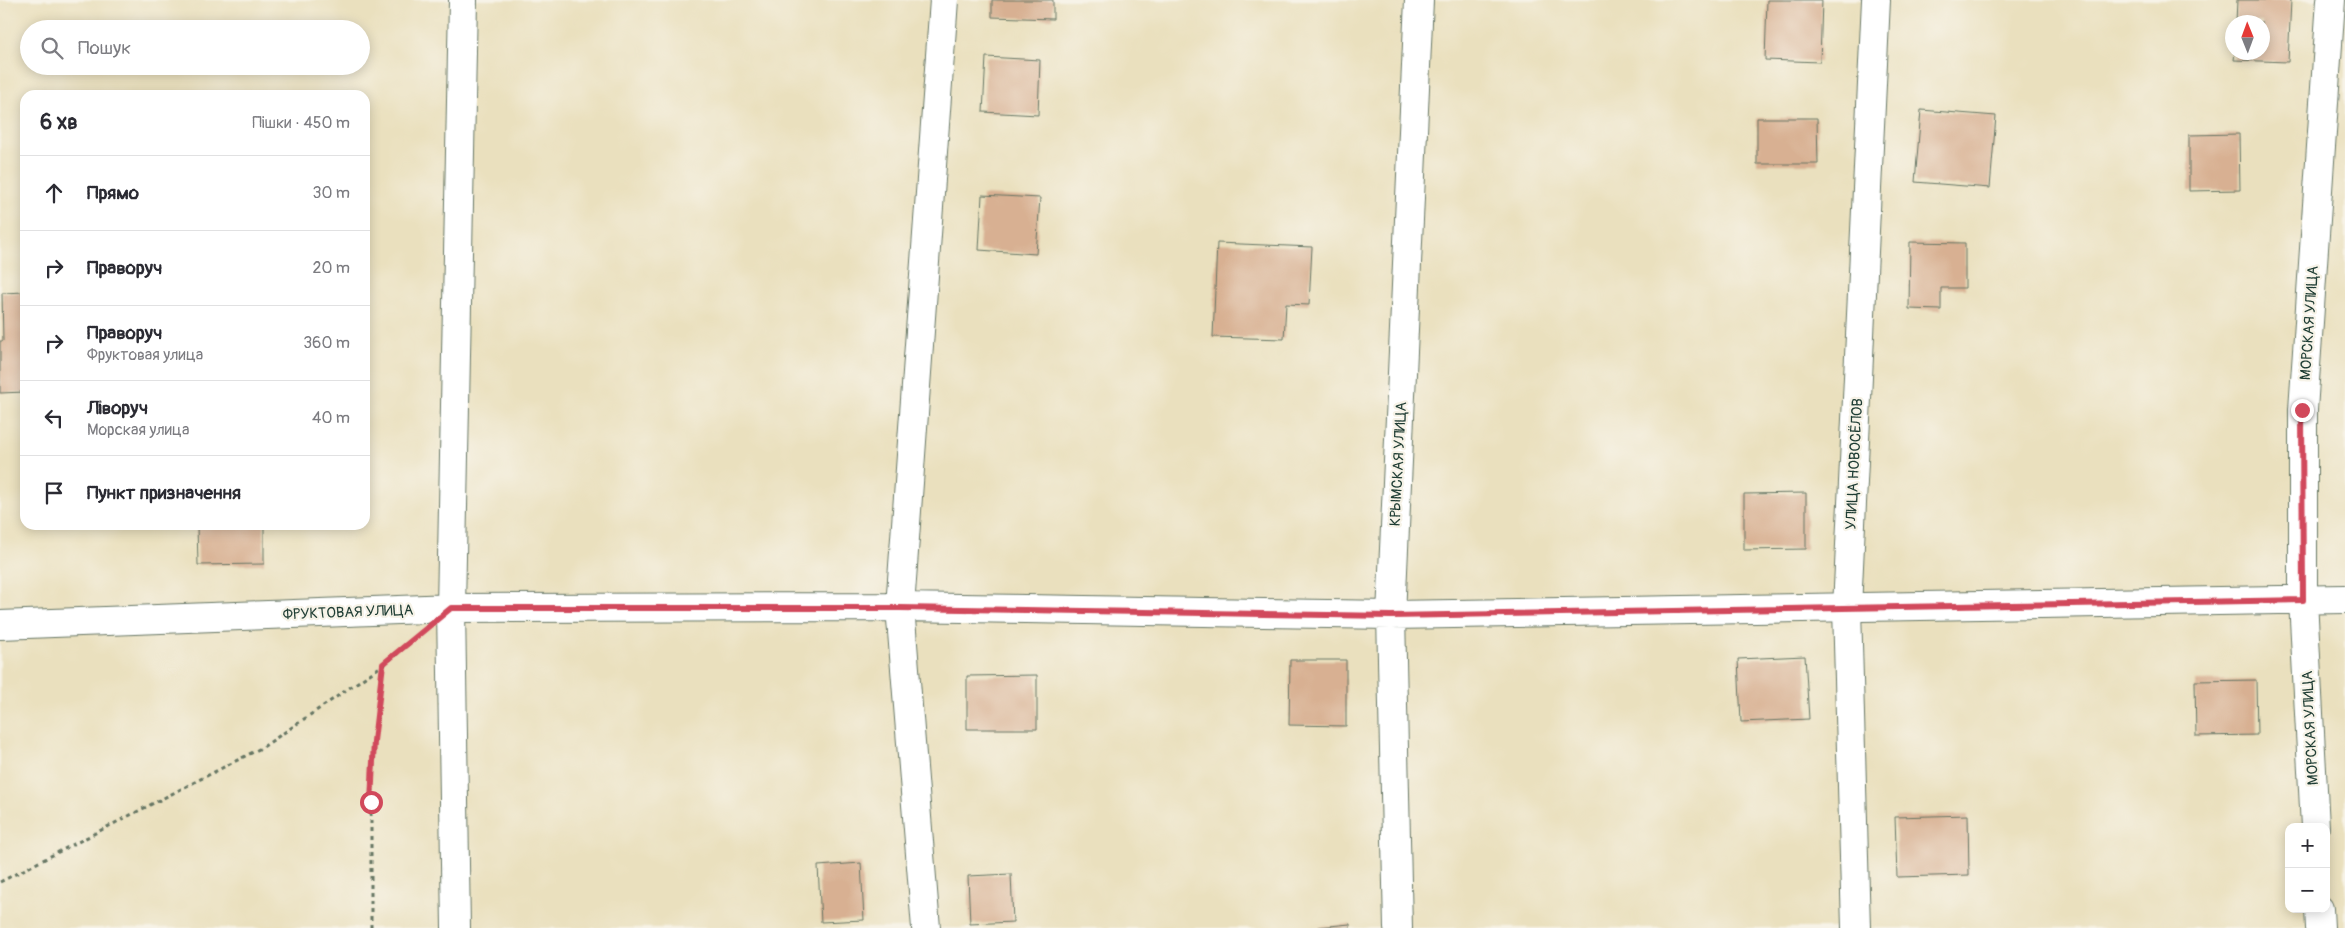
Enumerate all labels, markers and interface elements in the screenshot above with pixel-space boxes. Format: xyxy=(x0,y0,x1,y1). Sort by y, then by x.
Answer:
north arrow xyxy=(2225,15,2270,60)
search box xyxy=(20,20,370,75)
icon: search xyxy=(38,34,66,62)
text: Пошук xyxy=(78,36,131,60)
text: 6 хв xyxy=(40,109,78,136)
text: Пішки · 450 m xyxy=(252,113,350,133)
icon: ahead xyxy=(40,179,68,207)
text: Прямо xyxy=(87,181,139,205)
text: 30 m xyxy=(312,183,350,203)
icon: right xyxy=(40,254,68,282)
text: Праворуч xyxy=(87,256,162,280)
text: 20 m xyxy=(312,258,350,278)
street label: МОРСКАЯ УЛИЦА xyxy=(2296,265,2323,381)
text: Праворуч xyxy=(87,321,162,345)
icon: right xyxy=(40,329,68,357)
text: 360 m xyxy=(303,333,350,353)
text: Фруктовая улица xyxy=(87,345,203,365)
text: Ліворуч xyxy=(87,396,148,420)
street label: УЛИЦА НОВОСЁЛОВ xyxy=(1842,398,1867,530)
route end xyxy=(2291,399,2314,422)
street label: КРЫМСКАЯ УЛИЦА xyxy=(1386,401,1411,527)
icon: left xyxy=(40,404,68,432)
text: 40 m xyxy=(312,408,350,428)
text: Морская улица xyxy=(87,420,189,440)
icon: arrive xyxy=(40,479,68,507)
text: Пункт призначення xyxy=(87,481,241,505)
street label: ФРУКТОВАЯ УЛИЦА xyxy=(282,601,414,624)
street label: МОРСКАЯ УЛИЦА xyxy=(2298,670,2323,786)
route start xyxy=(360,791,383,814)
map controls xyxy=(2285,823,2330,913)
button: + xyxy=(2285,823,2330,868)
button: − xyxy=(2285,868,2330,913)

